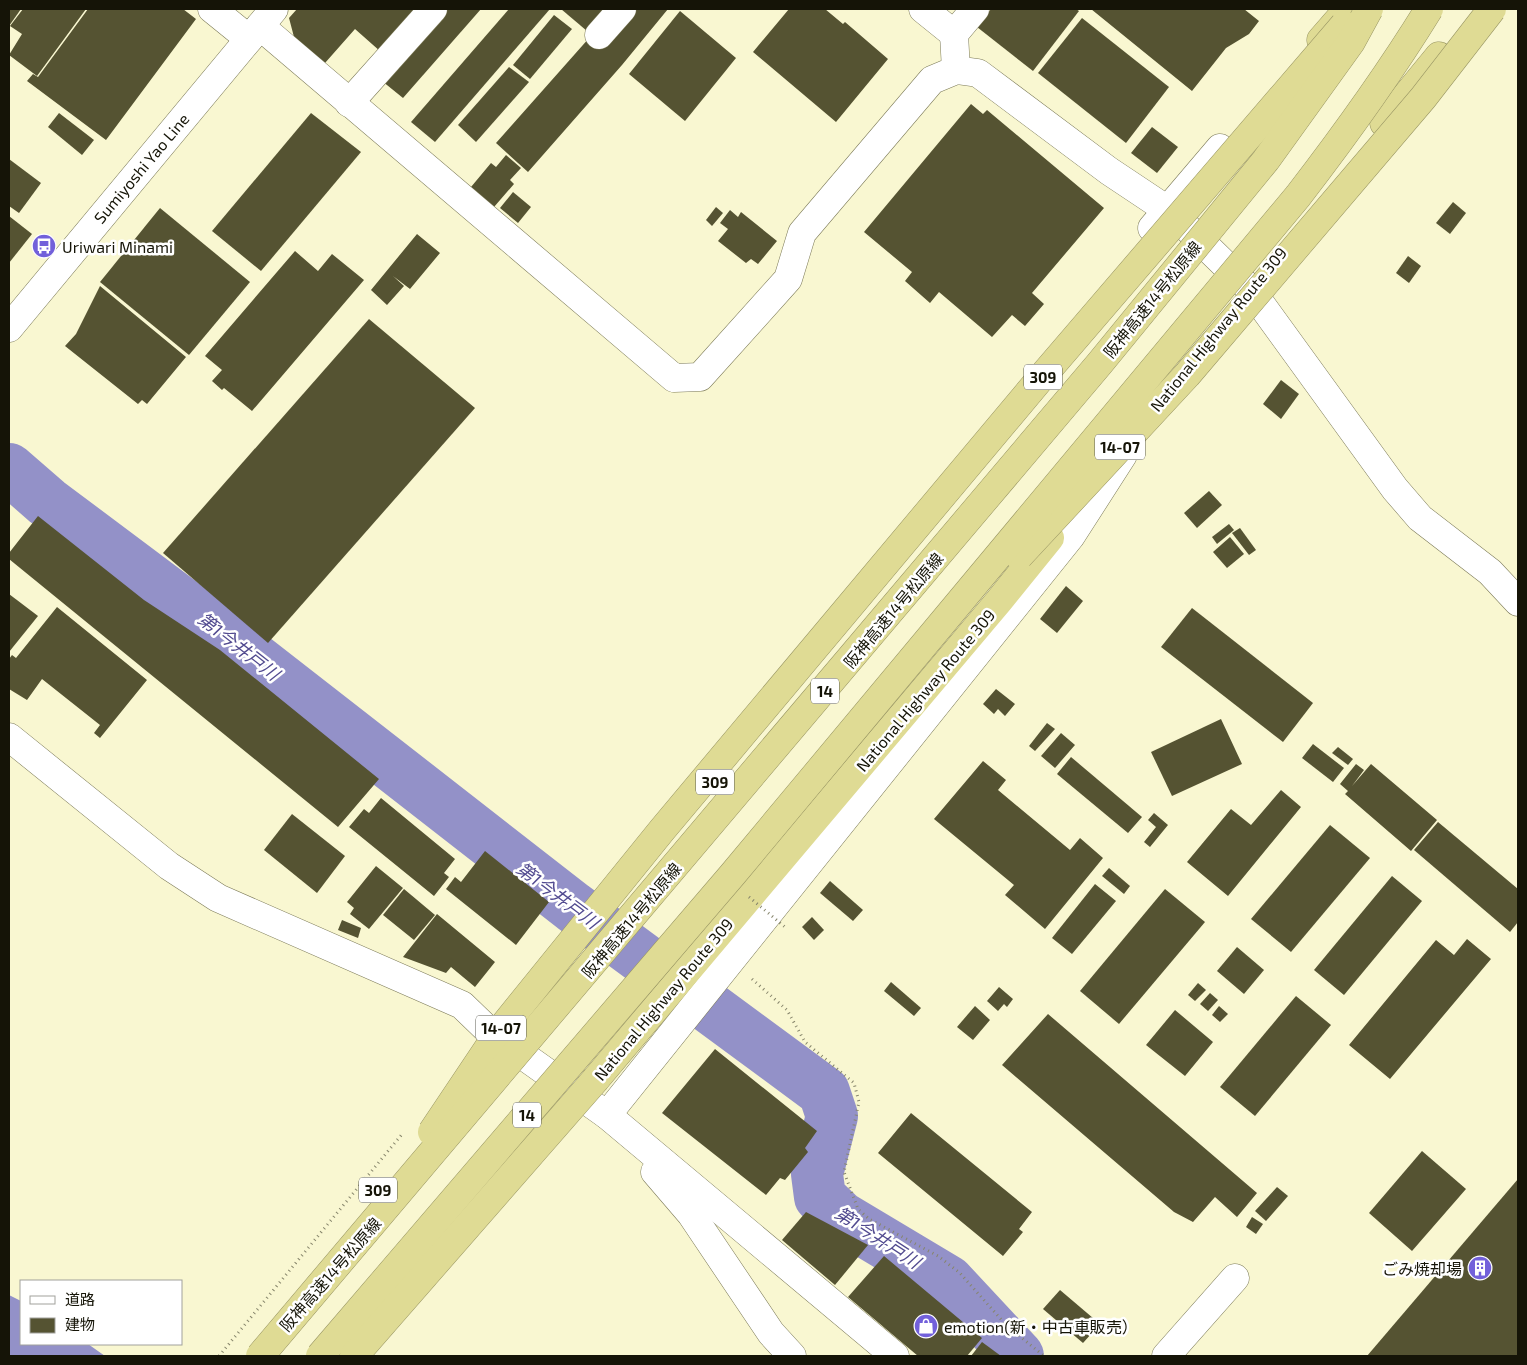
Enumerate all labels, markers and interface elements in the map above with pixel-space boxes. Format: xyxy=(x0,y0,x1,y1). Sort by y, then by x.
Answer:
street label: Sumiyoshi Yao Line xyxy=(89,109,193,227)
bus stop icon: Uriwari Minami xyxy=(31,233,57,259)
place label: Uriwari Minami xyxy=(62,237,173,256)
street label: 阪神高速14号松原線 xyxy=(1099,237,1205,361)
street label: National Highway Route 309 xyxy=(1146,243,1290,415)
road number: 309 xyxy=(1024,364,1062,390)
road number: 14-07 xyxy=(1095,434,1145,460)
street label: 阪神高速14号松原線 xyxy=(839,549,947,671)
street label: National Highway Route 309 xyxy=(852,605,998,775)
water label: 第1今井戸川 xyxy=(194,607,286,686)
road number: 14 xyxy=(811,678,839,704)
road number: 309 xyxy=(696,770,734,794)
water label: 第1今井戸川 xyxy=(513,857,605,934)
street label: 阪神高速14号松原線 xyxy=(577,859,685,981)
street label: National Highway Route 309 xyxy=(590,914,736,1084)
road number: 14-07 xyxy=(476,1016,526,1040)
road number: 14 xyxy=(513,1102,541,1128)
road number: 309 xyxy=(359,1178,397,1202)
water label: 第1今井戸川 xyxy=(831,1201,926,1274)
street label: 阪神高速14号松原線 xyxy=(276,1213,384,1335)
building icon: ごみ焼却場 xyxy=(1467,1255,1493,1281)
place label: ごみ焼却場 xyxy=(1382,1259,1462,1278)
legend xyxy=(20,1280,182,1345)
text: 道路 xyxy=(65,1290,95,1308)
shop icon: emotion(新・中古車販売） xyxy=(913,1313,939,1339)
text: 建物 xyxy=(65,1315,95,1333)
place label: emotion(新・中古車販売） xyxy=(944,1317,1138,1336)

